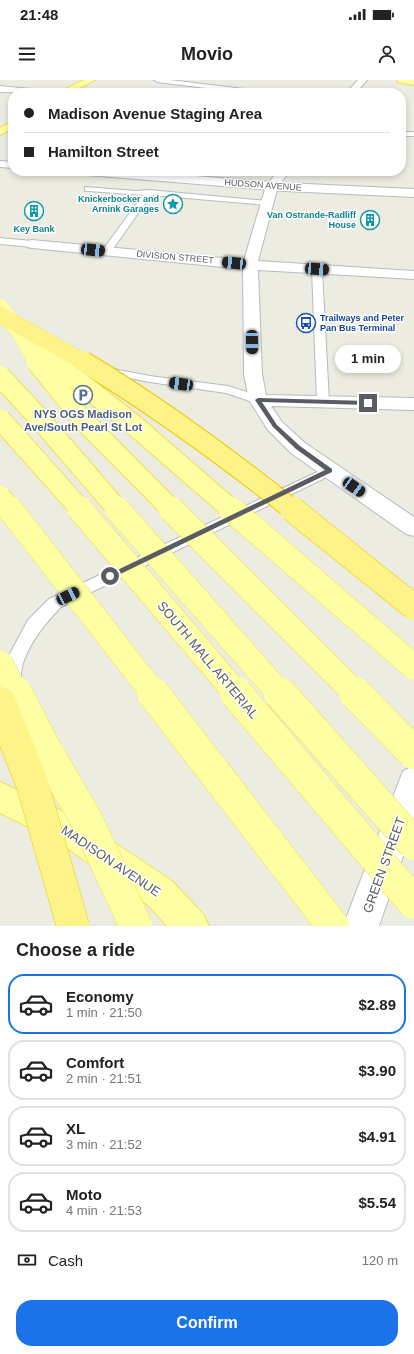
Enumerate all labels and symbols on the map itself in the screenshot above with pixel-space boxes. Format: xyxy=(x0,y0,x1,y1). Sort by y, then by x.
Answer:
street label: HUDSON AVENUE xyxy=(224,177,302,193)
place icon: Knickerbocker and Arnink Garages xyxy=(162,193,184,215)
place label: Knickerbocker and Arnink Garages xyxy=(78,194,159,214)
building icon: Key Bank xyxy=(23,200,45,222)
building icon: Van Ostrande-Radliff House xyxy=(359,209,381,231)
place label: Van Ostrande-Radliff House xyxy=(267,210,357,230)
place label: Key Bank xyxy=(13,224,55,234)
car xyxy=(80,243,106,257)
street label: DIVISION STREET xyxy=(136,249,215,265)
car xyxy=(222,256,246,270)
car xyxy=(305,262,329,276)
bus stop icon: Trailways and Peter Pan Bus Terminal xyxy=(295,312,317,334)
place label: Trailways and Peter Pan Bus Terminal xyxy=(320,313,405,333)
car xyxy=(246,330,258,354)
callout: 1 min xyxy=(335,345,401,373)
car xyxy=(168,376,194,392)
parking icon: NYS OGS Madison Ave/South Pearl St Lot xyxy=(72,384,94,406)
route end xyxy=(359,394,377,412)
place label: NYS OGS Madison Ave/South Pearl St Lot xyxy=(24,408,142,433)
car xyxy=(341,475,367,499)
route start xyxy=(101,567,119,585)
car xyxy=(55,585,81,607)
street label: SOUTH MALL ARTERIAL xyxy=(154,598,262,722)
street label: GREEN STREET xyxy=(360,815,408,915)
street label: MADISON AVENUE xyxy=(59,822,164,900)

